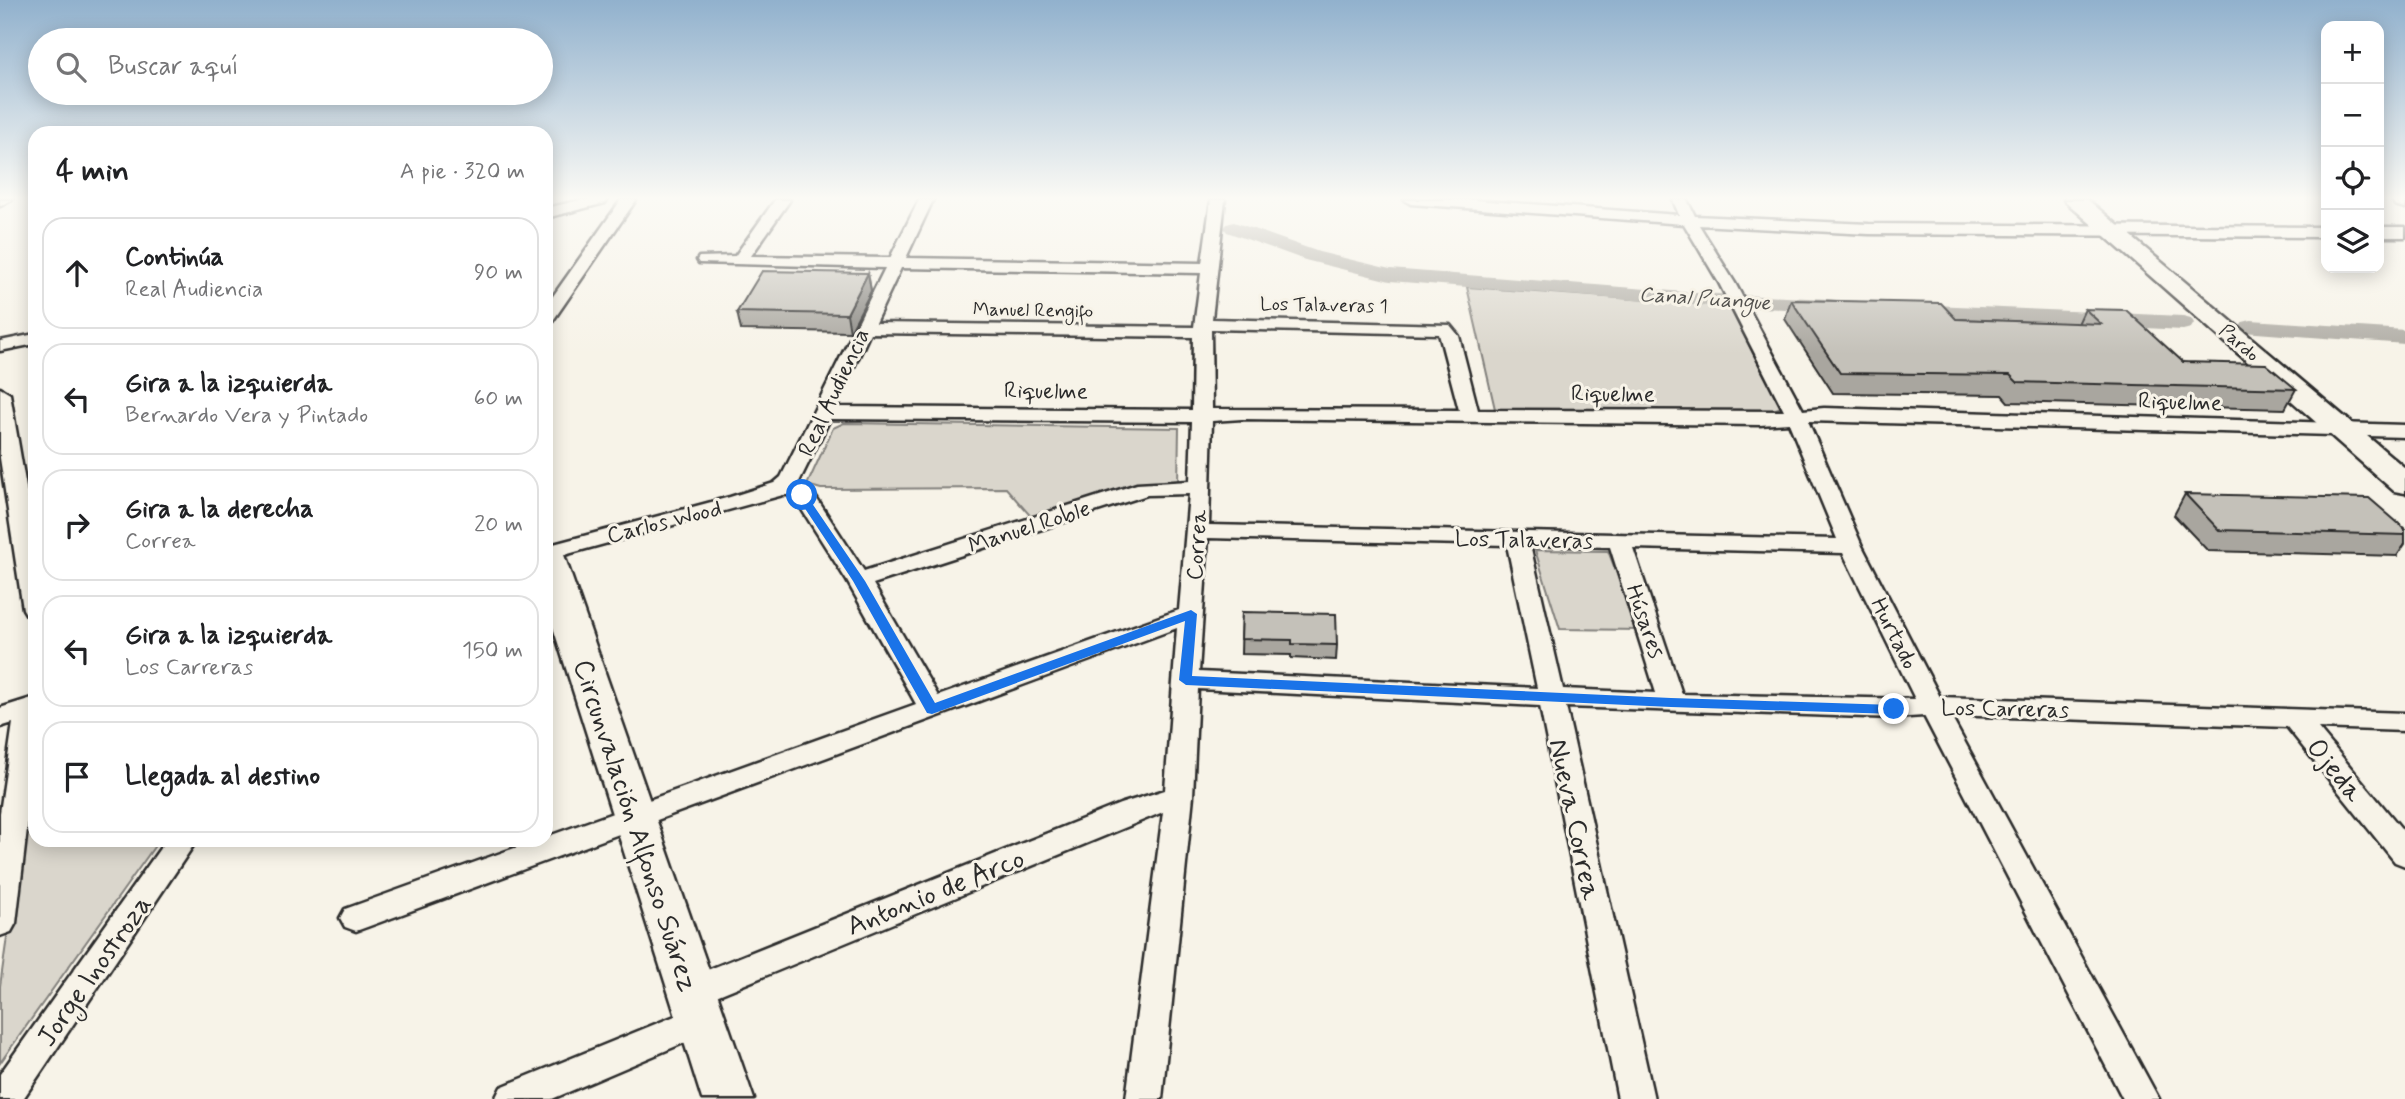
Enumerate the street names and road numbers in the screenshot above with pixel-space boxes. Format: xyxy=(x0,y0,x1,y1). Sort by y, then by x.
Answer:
street label: Los Talaveras 1 xyxy=(1260,292,1388,319)
street label: Manuel Rengifo xyxy=(972,297,1093,327)
street label: Pardo xyxy=(2214,319,2264,368)
street label: Real Audiencia xyxy=(792,324,878,462)
street label: Riquelme xyxy=(1004,376,1088,408)
street label: Riquelme xyxy=(1571,379,1655,411)
street label: Riquelme xyxy=(2137,387,2223,419)
street label: Carlos Wood xyxy=(604,494,725,552)
street label: Manuel Roble xyxy=(965,494,1094,562)
street label: Correa xyxy=(1181,509,1215,581)
street label: Los Talaveras xyxy=(1455,525,1593,557)
street label: Húsares xyxy=(1618,581,1671,663)
street label: Hurtado xyxy=(1862,593,1924,675)
street label: Circunvalación Alfonso Suárez xyxy=(561,655,706,997)
street label: Los Carreras xyxy=(1941,694,2069,726)
street label: Ojeda xyxy=(2297,731,2371,810)
street label: Nueva Correa xyxy=(1538,736,1609,904)
street label: Antonio de Arco xyxy=(842,841,1030,946)
street label: Jorge Inostroza xyxy=(29,888,163,1056)

